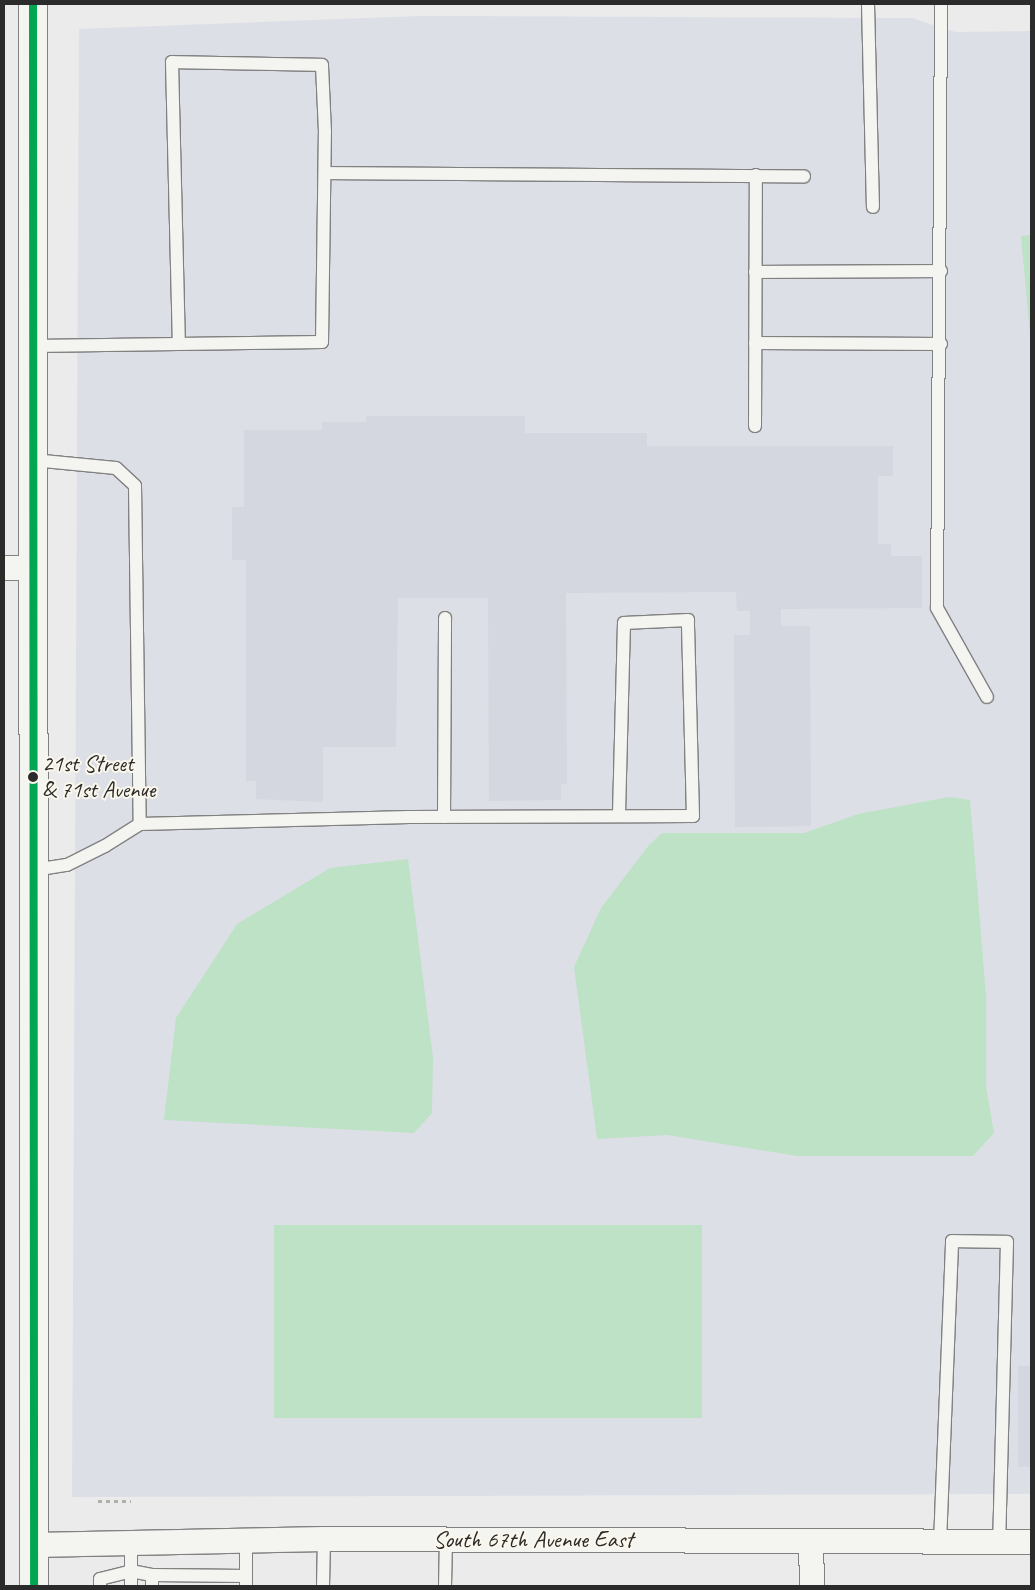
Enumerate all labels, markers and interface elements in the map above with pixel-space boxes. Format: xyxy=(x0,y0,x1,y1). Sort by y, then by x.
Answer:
place label: 21st Street & 71st Avenue xyxy=(42,750,155,804)
marker: 21st Street & 71st Avenue xyxy=(28,772,38,782)
street label: South 67th Avenue East xyxy=(433,1526,633,1554)

